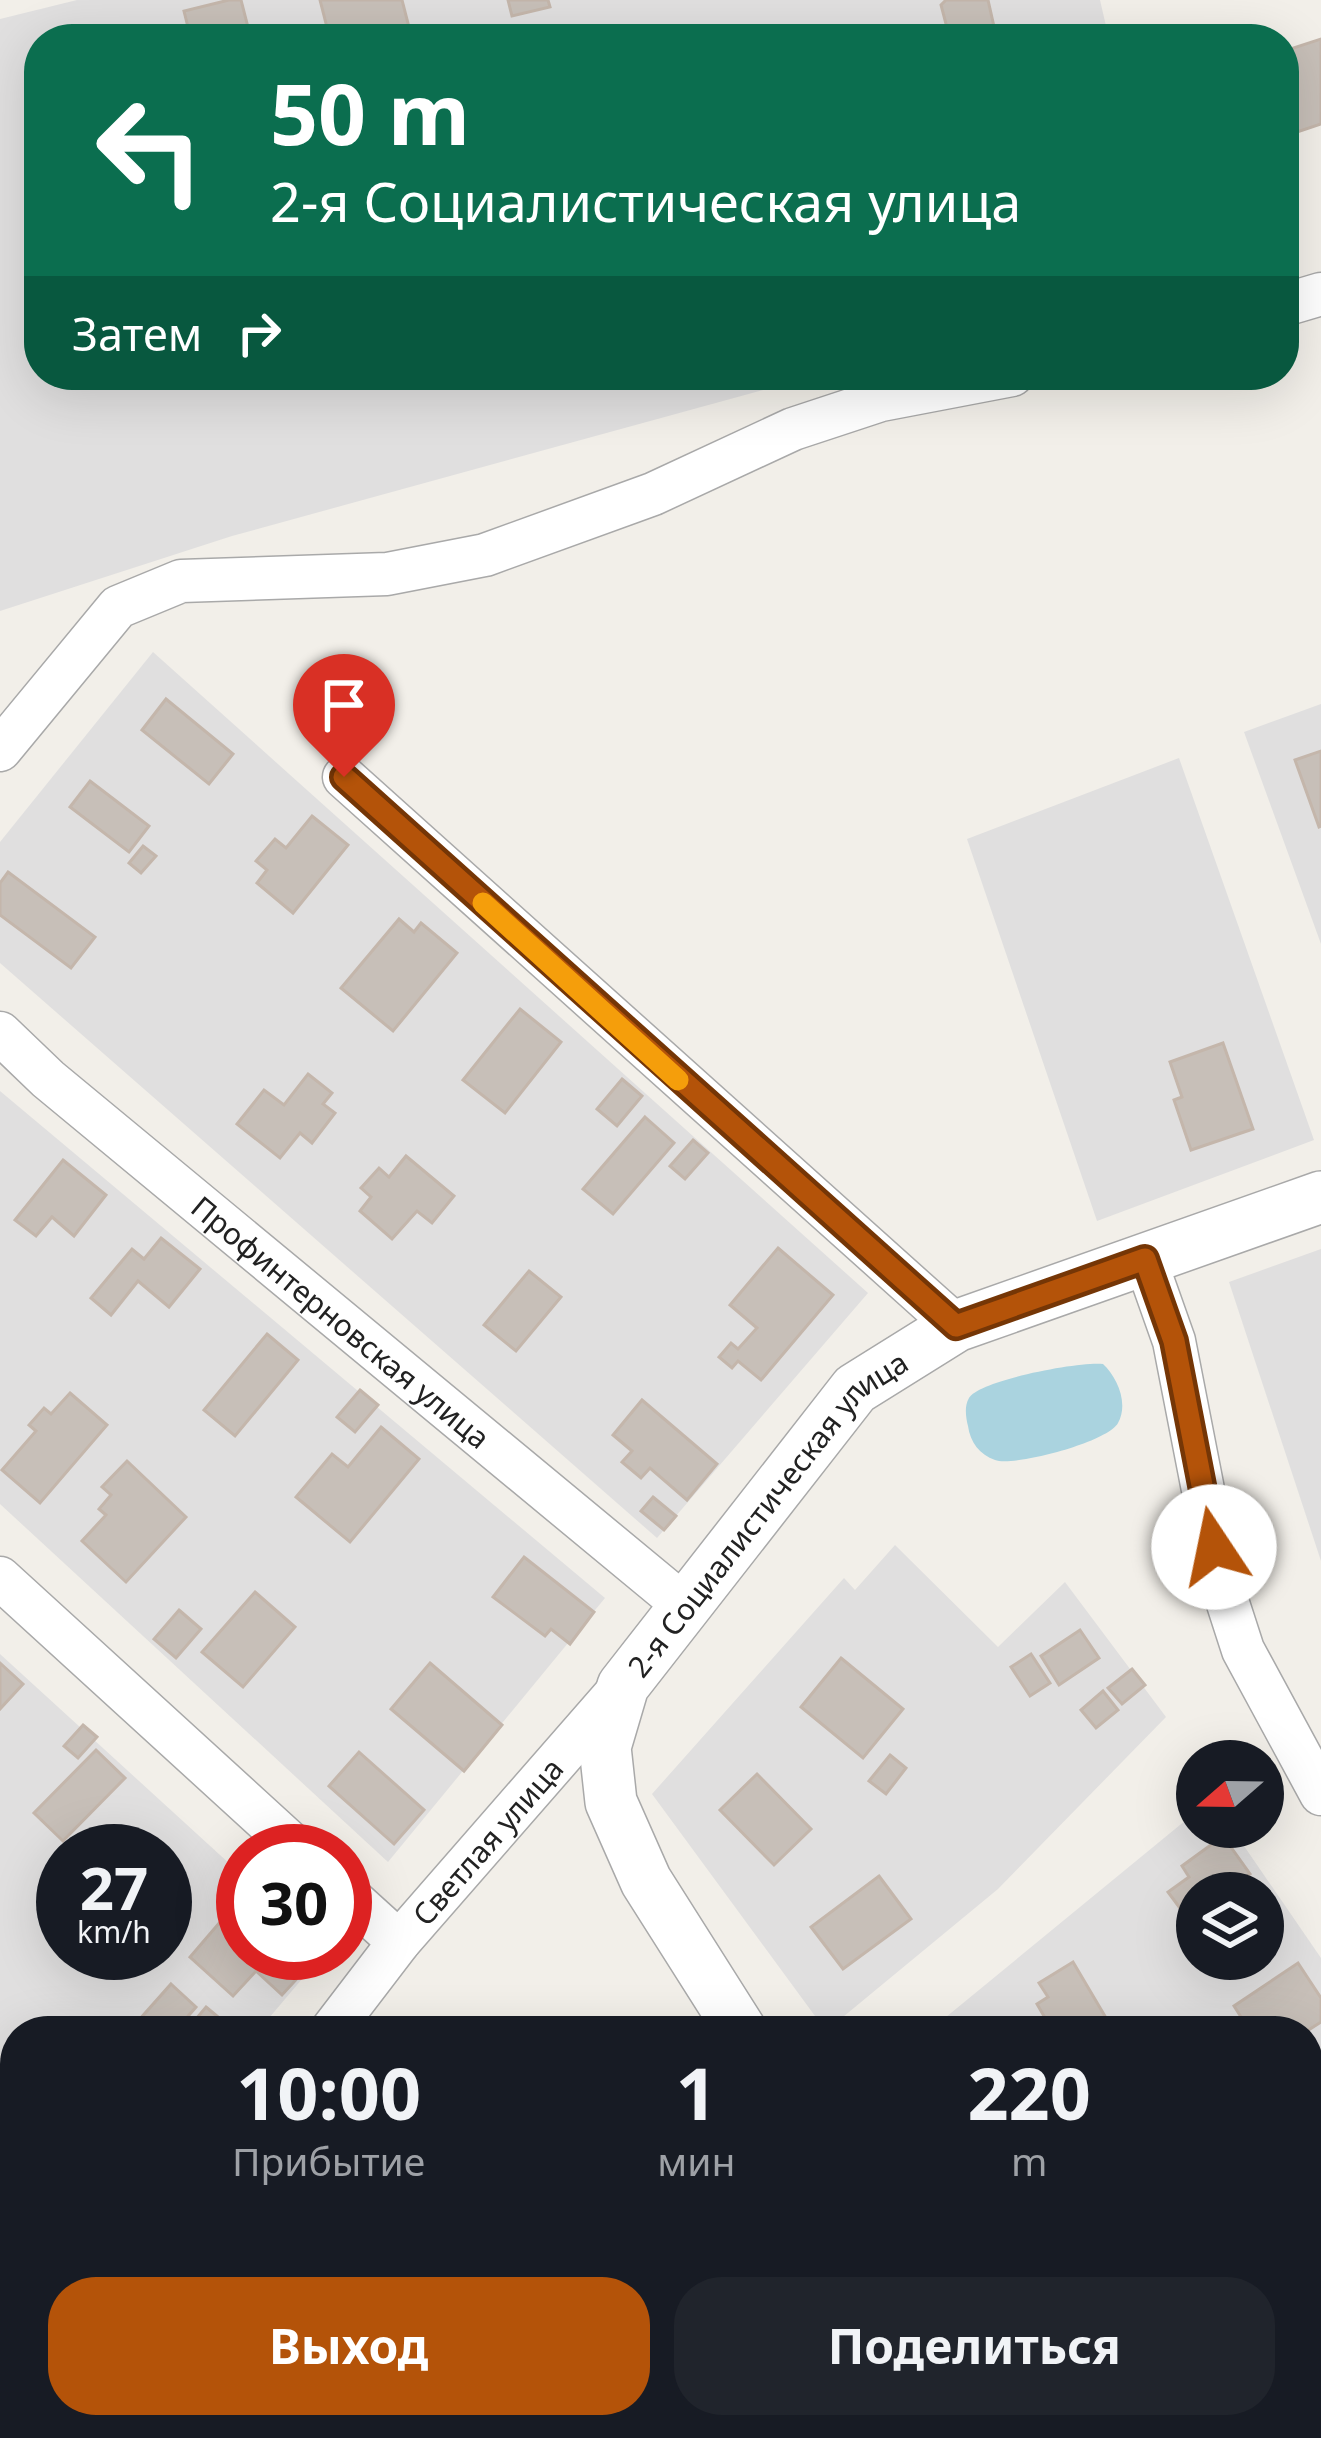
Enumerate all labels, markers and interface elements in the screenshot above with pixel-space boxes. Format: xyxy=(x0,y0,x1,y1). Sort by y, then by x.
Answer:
text: 50 m xyxy=(270,55,470,170)
icon: left xyxy=(72,72,228,228)
text: 2-я Социалистическая улица xyxy=(270,164,1021,238)
icon: right xyxy=(226,300,292,366)
text: Затем xyxy=(72,303,202,364)
pin xyxy=(293,654,395,777)
icon: arrive xyxy=(311,672,377,738)
street label: Профинтерновская улица xyxy=(183,1186,499,1457)
street label: 2-я Социалистическая улица xyxy=(617,1341,915,1685)
position arrow xyxy=(1151,1484,1277,1610)
north arrow xyxy=(1176,1740,1284,1848)
map controls xyxy=(1176,1740,1284,1980)
street label: Светлая улица xyxy=(403,1748,572,1934)
speed limit sign: 30 xyxy=(216,1824,372,1980)
text: 27 xyxy=(80,1846,148,1928)
button: layers xyxy=(1176,1872,1284,1980)
text: km/h xyxy=(77,1911,151,1952)
text: 10:00 xyxy=(236,2043,421,2141)
text: 1 xyxy=(676,2043,717,2141)
text: 220 xyxy=(967,2043,1091,2141)
text: Прибытие xyxy=(232,2134,425,2187)
text: мин xyxy=(657,2134,735,2187)
text: m xyxy=(1011,2134,1047,2187)
button: Выход xyxy=(48,2277,650,2415)
button: Поделиться xyxy=(674,2277,1275,2415)

